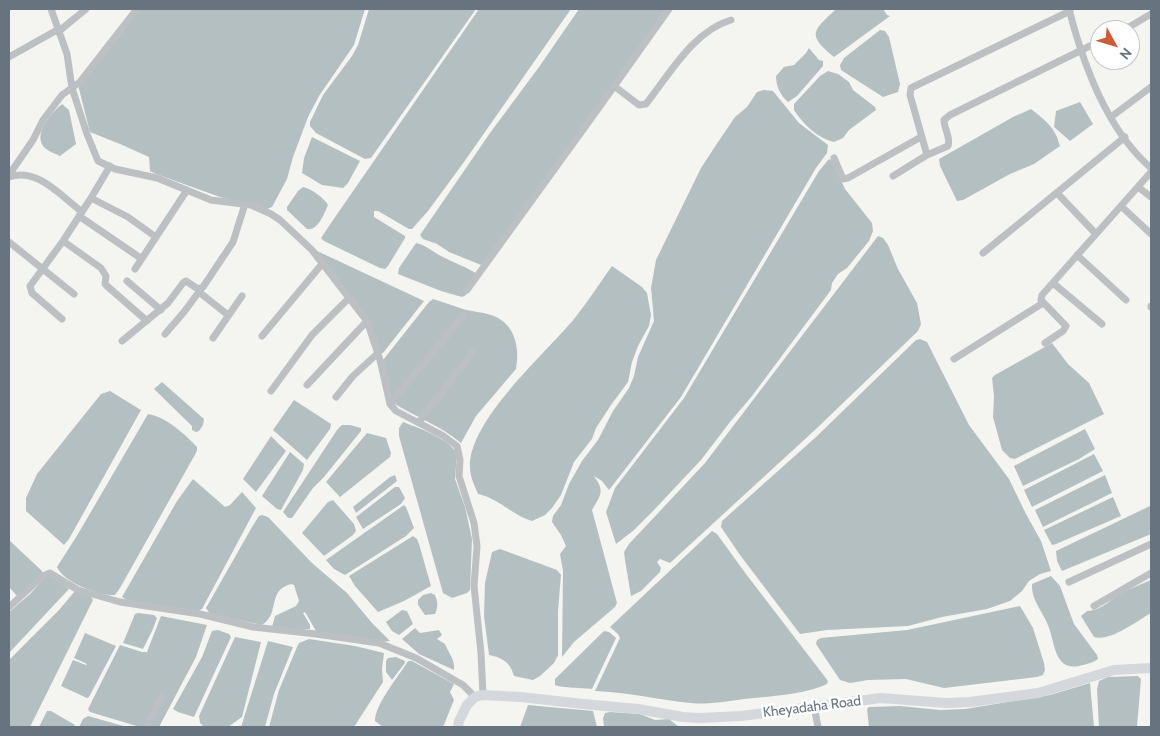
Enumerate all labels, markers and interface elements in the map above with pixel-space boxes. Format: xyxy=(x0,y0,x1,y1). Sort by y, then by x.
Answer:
north arrow xyxy=(1090,20,1140,70)
text: N xyxy=(1116,44,1136,63)
street label: Kheyadaha Road xyxy=(762,693,862,721)

